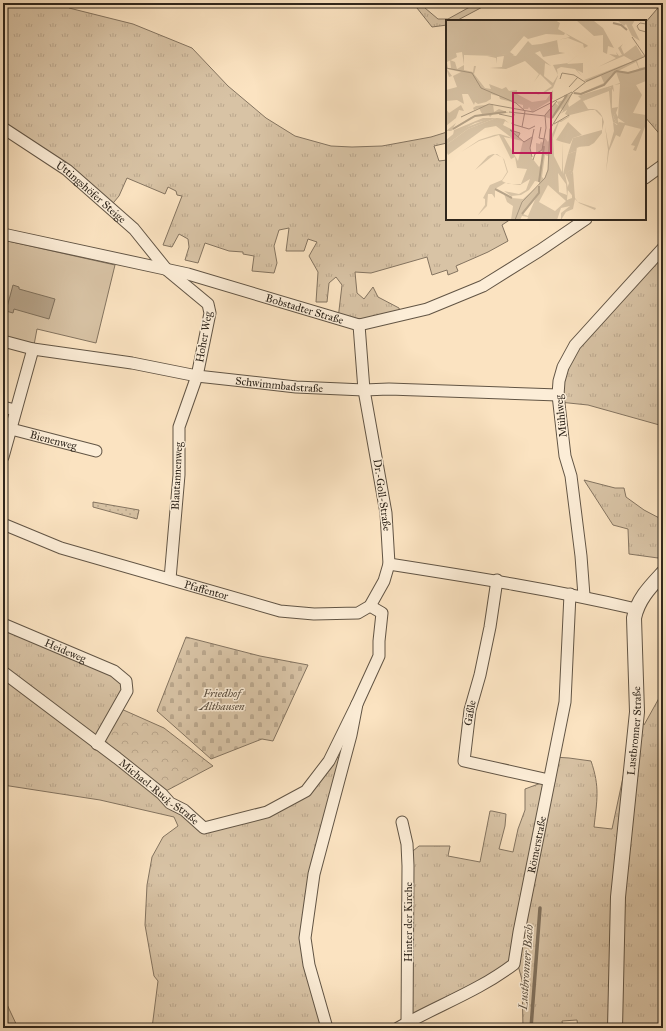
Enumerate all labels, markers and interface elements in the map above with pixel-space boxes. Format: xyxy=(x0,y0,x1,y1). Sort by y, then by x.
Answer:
inset map xyxy=(446,20,646,220)
street label: Üttingshöfer Steige xyxy=(54,157,129,226)
street label: Bobstadter Straße xyxy=(264,291,346,327)
street label: Hoher Weg xyxy=(193,310,215,364)
street label: Schwimmbadstraße xyxy=(235,374,324,395)
street label: Mühlweg xyxy=(552,393,570,438)
street label: Bienenweg xyxy=(29,428,79,453)
street label: Blautannenweg xyxy=(169,441,185,511)
street label: Dr.-Goll-Straße xyxy=(371,458,394,532)
street label: Pfaffentor xyxy=(183,577,231,603)
street label: Heideweg xyxy=(43,636,89,665)
street label: Lustbronner Straße xyxy=(624,686,644,776)
park label: Friedhof Althausen xyxy=(198,687,245,713)
street label: Gäßle xyxy=(461,699,479,727)
street label: Michael-Ruck-Straße xyxy=(117,756,202,827)
street label: Römerstraße xyxy=(524,815,549,875)
street label: Hinter der Kirche xyxy=(402,881,415,962)
water label: Lustbronner Bach xyxy=(516,924,536,1011)

